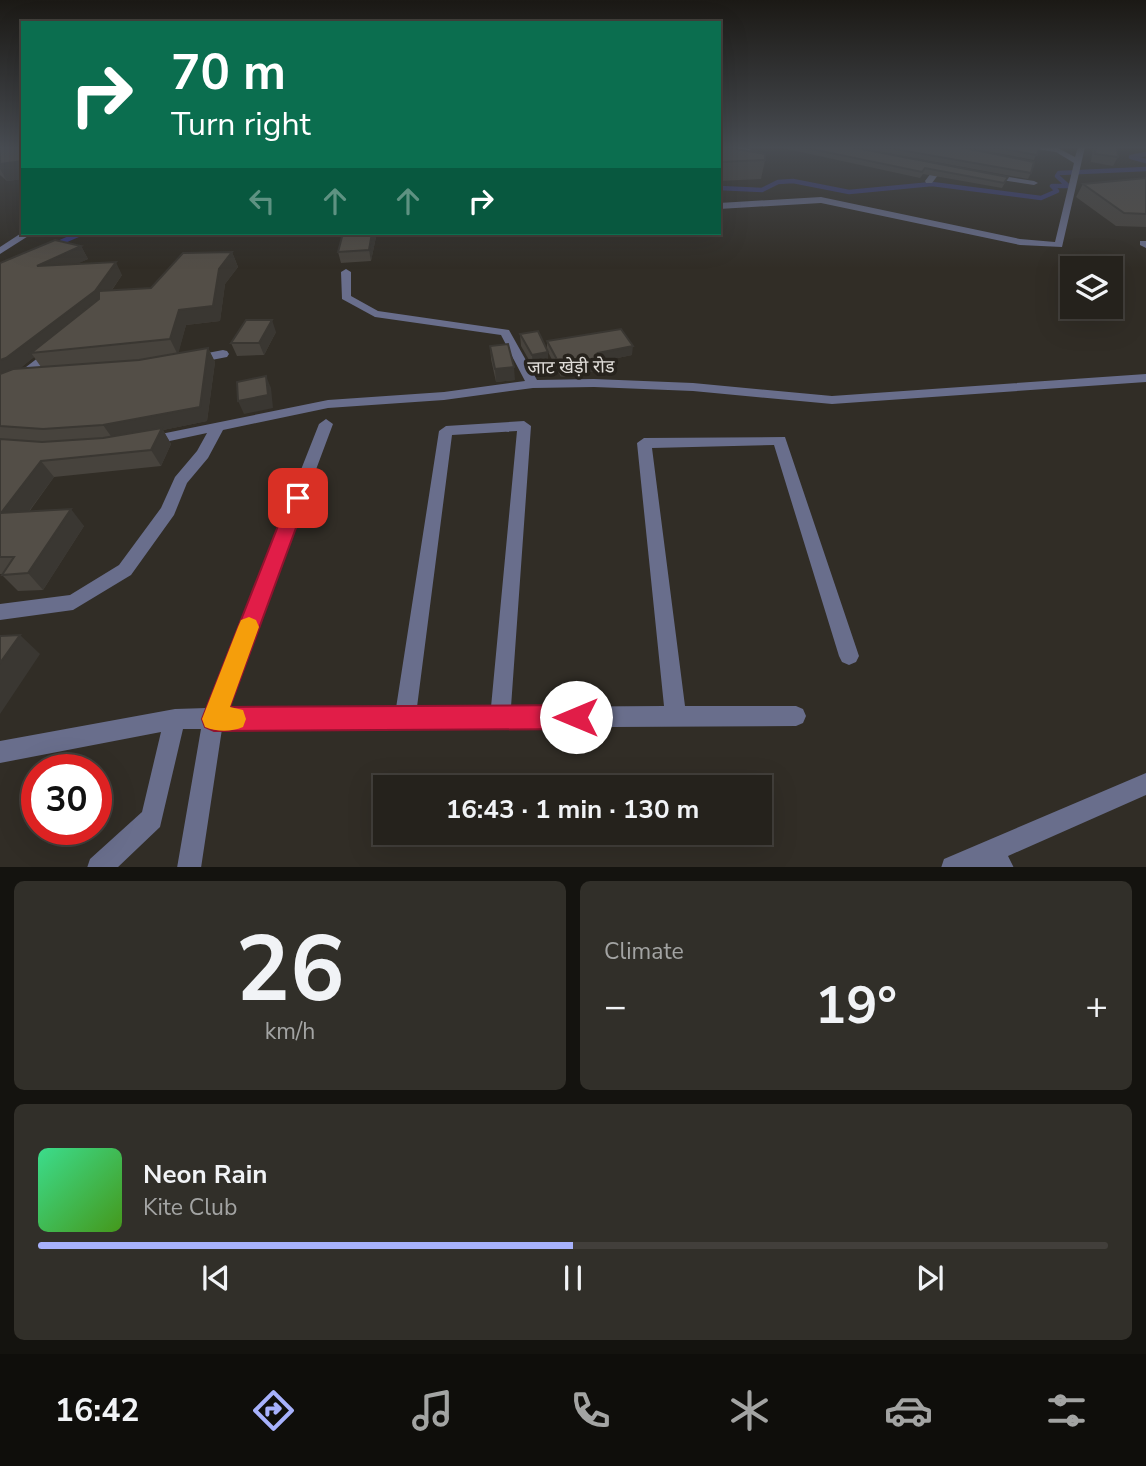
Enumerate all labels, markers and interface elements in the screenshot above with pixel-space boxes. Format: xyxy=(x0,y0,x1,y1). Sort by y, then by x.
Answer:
text: 70 m xyxy=(171,39,286,106)
icon: right xyxy=(56,49,147,140)
text: Turn right xyxy=(171,103,311,146)
icon: left xyxy=(243,182,281,220)
icon: ahead xyxy=(316,182,354,220)
icon: ahead xyxy=(389,182,427,220)
icon: right xyxy=(462,182,500,220)
map controls xyxy=(1060,256,1123,319)
button: layers xyxy=(1060,256,1123,319)
street label: जाट खेड़ी रोड xyxy=(527,354,615,380)
pin xyxy=(268,468,328,528)
icon: arrive xyxy=(279,479,317,517)
position arrow xyxy=(539,680,613,754)
speed limit sign: 30 xyxy=(21,754,112,845)
text: 16:43 · 1 min · 130 m xyxy=(446,792,699,827)
text: 26 xyxy=(235,908,345,1032)
text: Climate xyxy=(604,936,684,967)
text: 19° xyxy=(815,970,897,1041)
text: − xyxy=(604,981,627,1032)
text: + xyxy=(1085,981,1108,1032)
text: km/h xyxy=(265,1016,315,1047)
text: Neon Rain xyxy=(143,1157,268,1192)
text: Kite Club xyxy=(143,1192,237,1223)
icon: previous xyxy=(197,1259,235,1297)
icon: pause xyxy=(554,1259,592,1297)
icon: next xyxy=(911,1259,949,1297)
icon: directions xyxy=(249,1386,298,1435)
icon: music xyxy=(408,1386,457,1435)
icon: phone xyxy=(566,1386,615,1435)
icon: climate xyxy=(725,1386,774,1435)
icon: car xyxy=(884,1386,933,1435)
icon: filters xyxy=(1042,1386,1091,1435)
text: 16:42 xyxy=(55,1389,140,1432)

